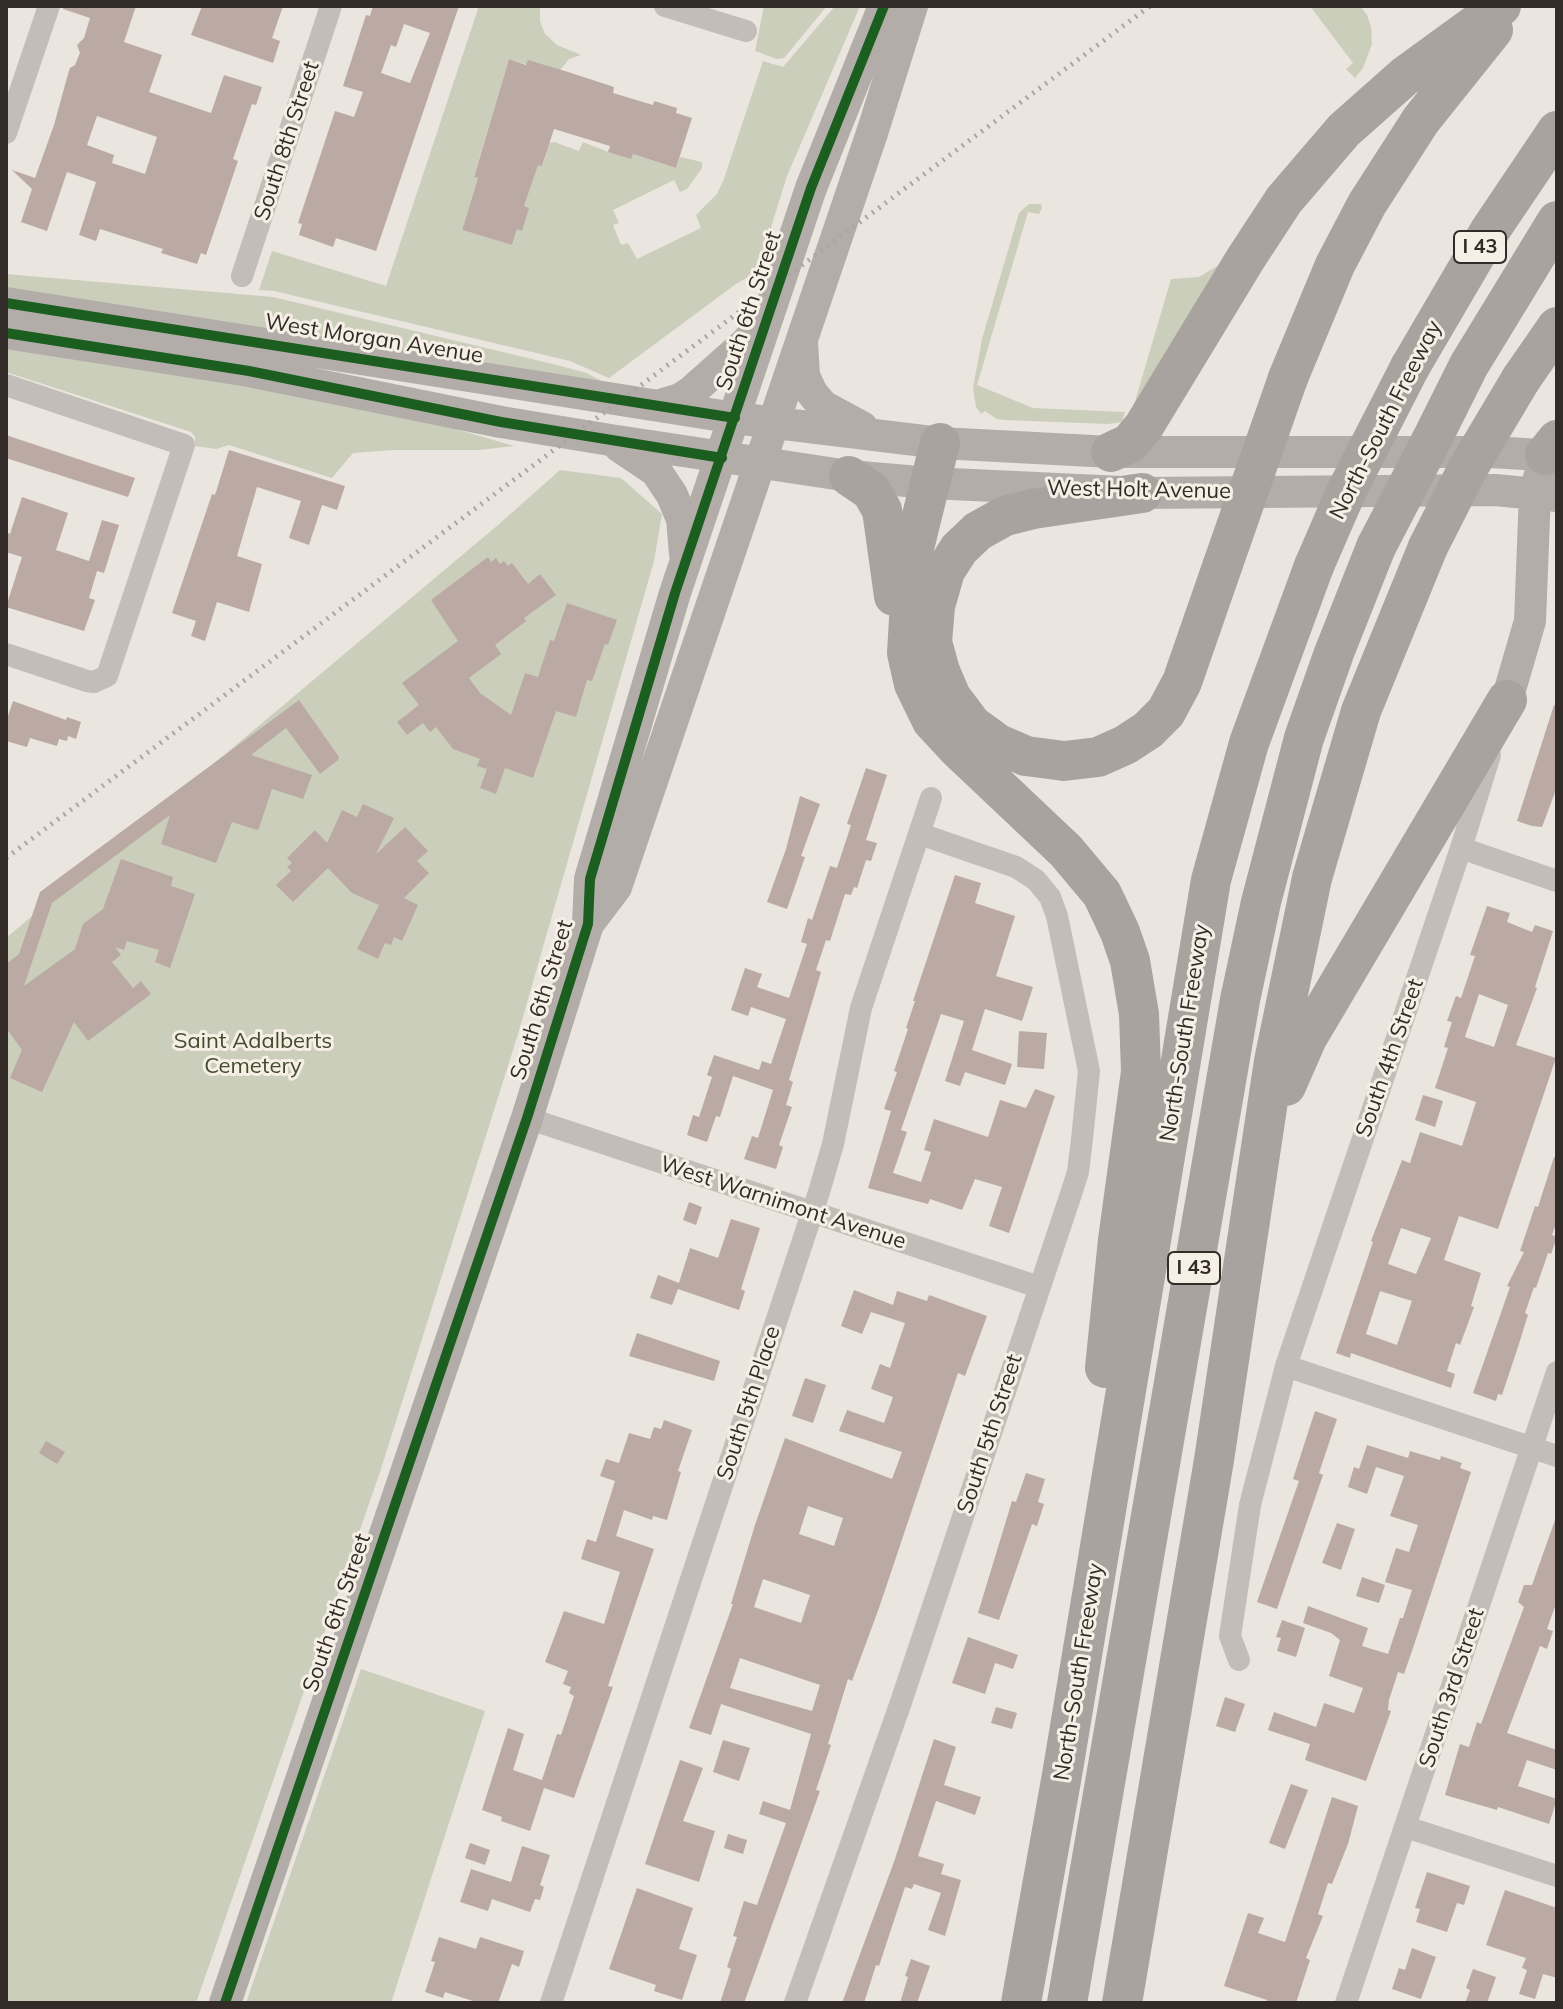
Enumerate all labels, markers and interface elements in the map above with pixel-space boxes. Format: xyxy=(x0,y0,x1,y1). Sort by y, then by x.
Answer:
street label: South 8th Street xyxy=(249,58,325,224)
street label: South 6th Street xyxy=(711,228,787,394)
road number: I 43 xyxy=(1454,231,1506,263)
street label: West Morgan Avenue xyxy=(263,309,485,369)
street label: North-South Freeway xyxy=(1324,316,1448,524)
street label: West Holt Avenue xyxy=(1047,475,1231,505)
street label: South 6th Street xyxy=(505,917,579,1083)
street label: North-South Freeway xyxy=(1155,922,1215,1144)
street label: South 4th Street xyxy=(1351,975,1429,1141)
park label: Saint Adalberts Cemetery xyxy=(174,1028,332,1080)
street label: West Warnimont Avenue xyxy=(657,1151,909,1255)
road number: I 43 xyxy=(1168,1252,1220,1284)
street label: South 5th Place xyxy=(712,1323,786,1483)
street label: South 5th Street xyxy=(952,1351,1028,1517)
street label: South 6th Street xyxy=(298,1530,376,1696)
street label: North-South Freeway xyxy=(1049,1561,1109,1783)
street label: South 3rd Street xyxy=(1414,1605,1490,1771)

